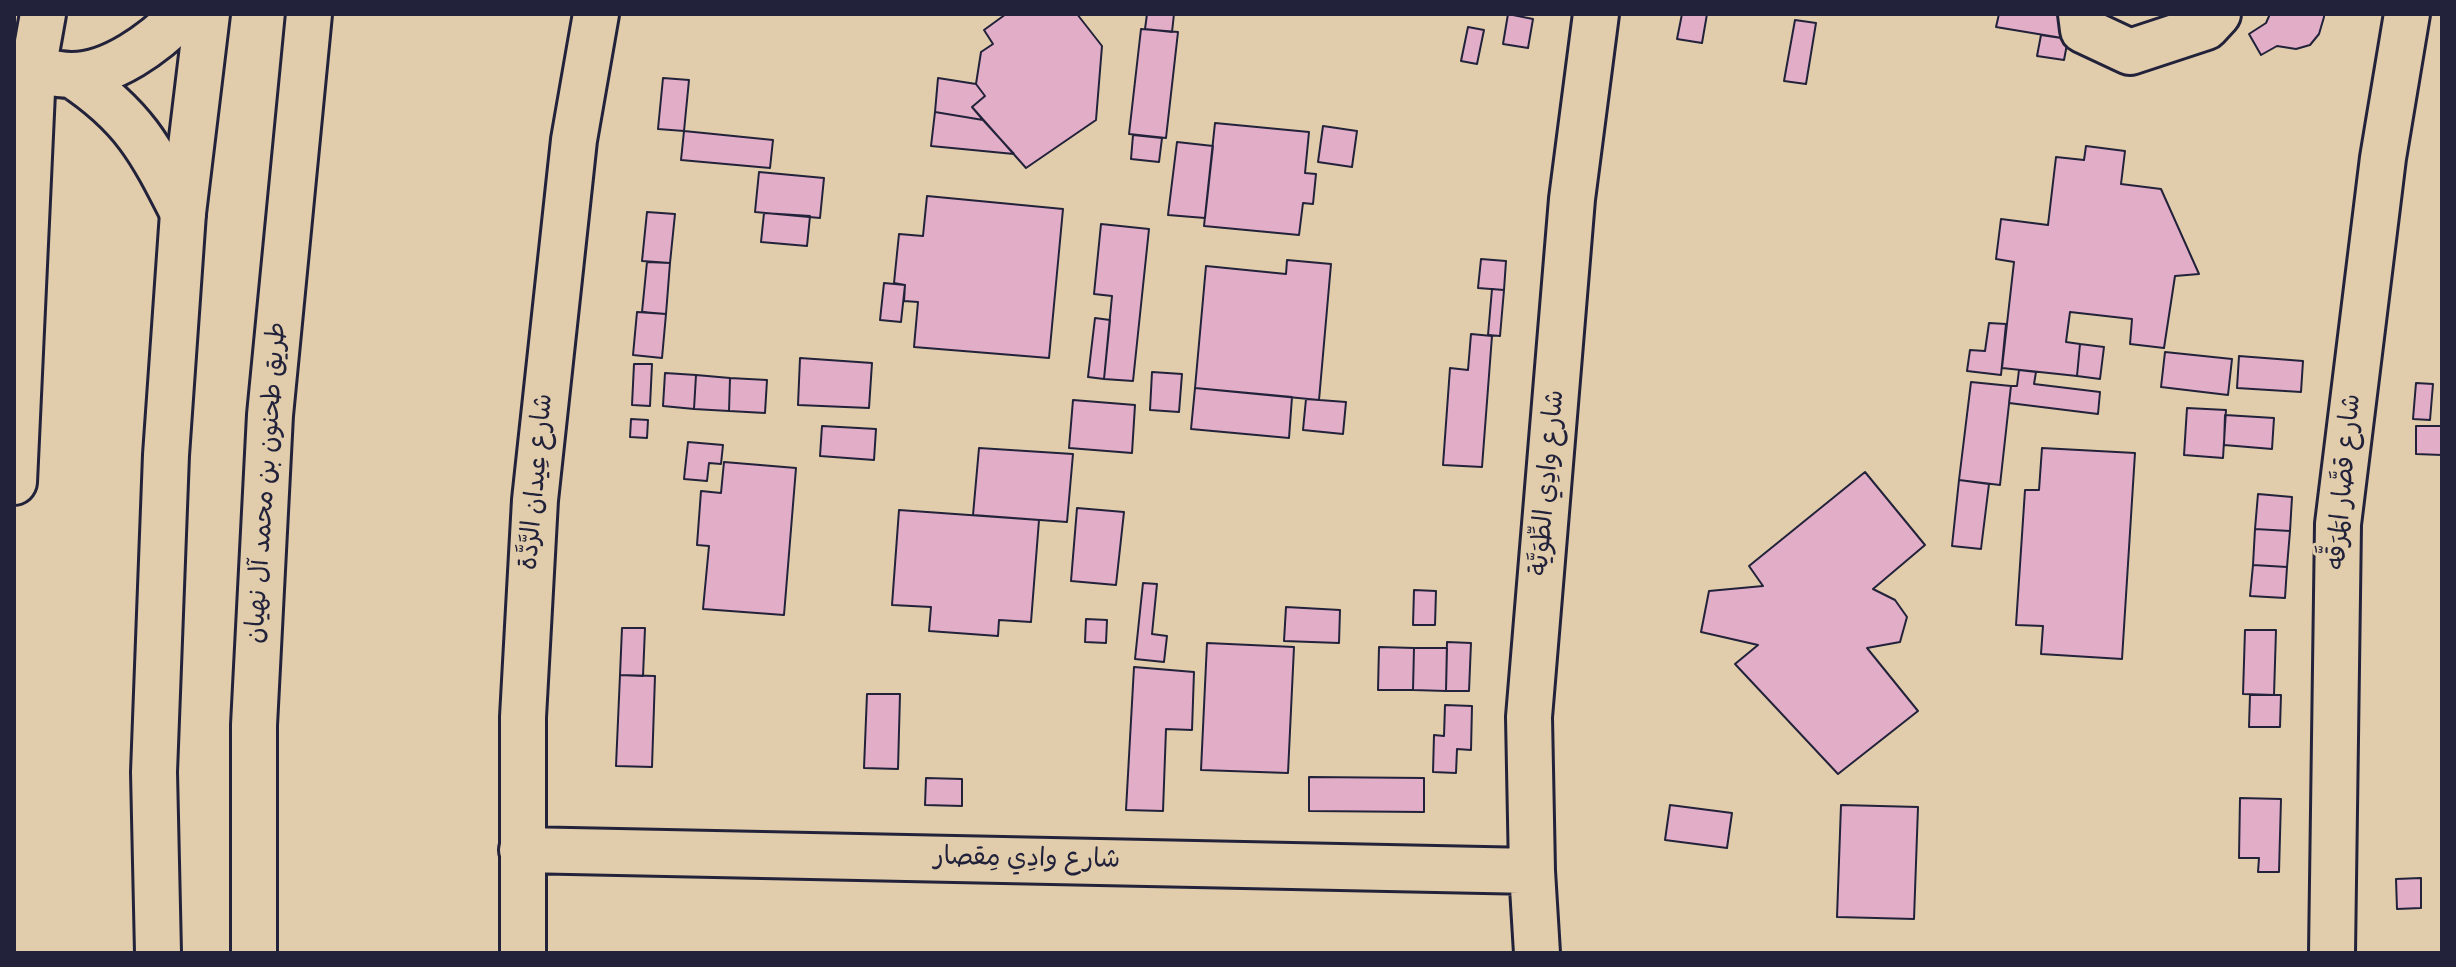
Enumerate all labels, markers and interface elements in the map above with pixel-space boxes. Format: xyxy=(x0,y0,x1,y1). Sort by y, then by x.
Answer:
street label: طريق طحنون بن محمد آل نهيان xyxy=(242,321,296,645)
street label: شارع وادِي الطِّوَيَّة xyxy=(1526,389,1574,577)
street label: شارع عِيدان الرَّدَّة xyxy=(516,393,562,571)
street label: شارع قصَّار المَرَقَّه xyxy=(2324,393,2370,571)
street label: شارع وادِي مِقصار xyxy=(933,844,1121,878)

